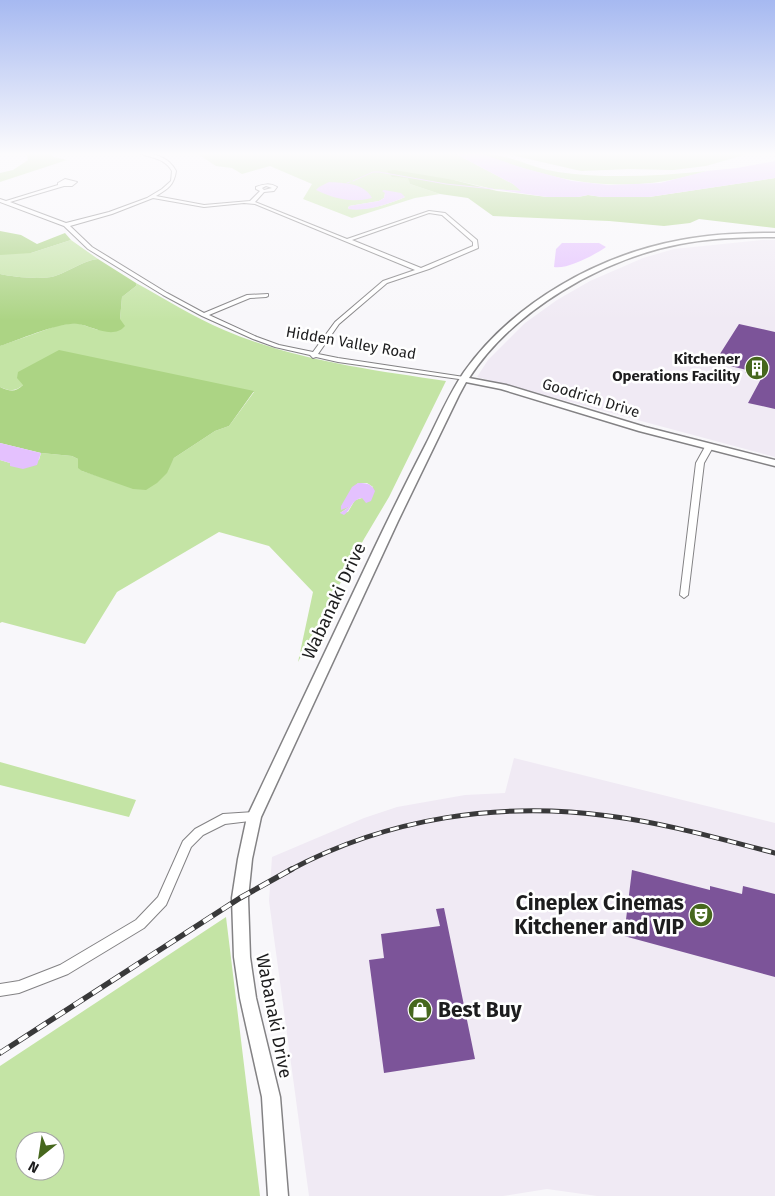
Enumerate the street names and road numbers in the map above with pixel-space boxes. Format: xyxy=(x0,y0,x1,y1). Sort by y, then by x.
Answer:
street label: Hidden Valley Road xyxy=(285,323,417,363)
street label: Goodrich Drive xyxy=(540,375,642,421)
street label: Wabanaki Drive xyxy=(297,539,371,663)
street label: Wabanaki Drive xyxy=(251,952,297,1080)

